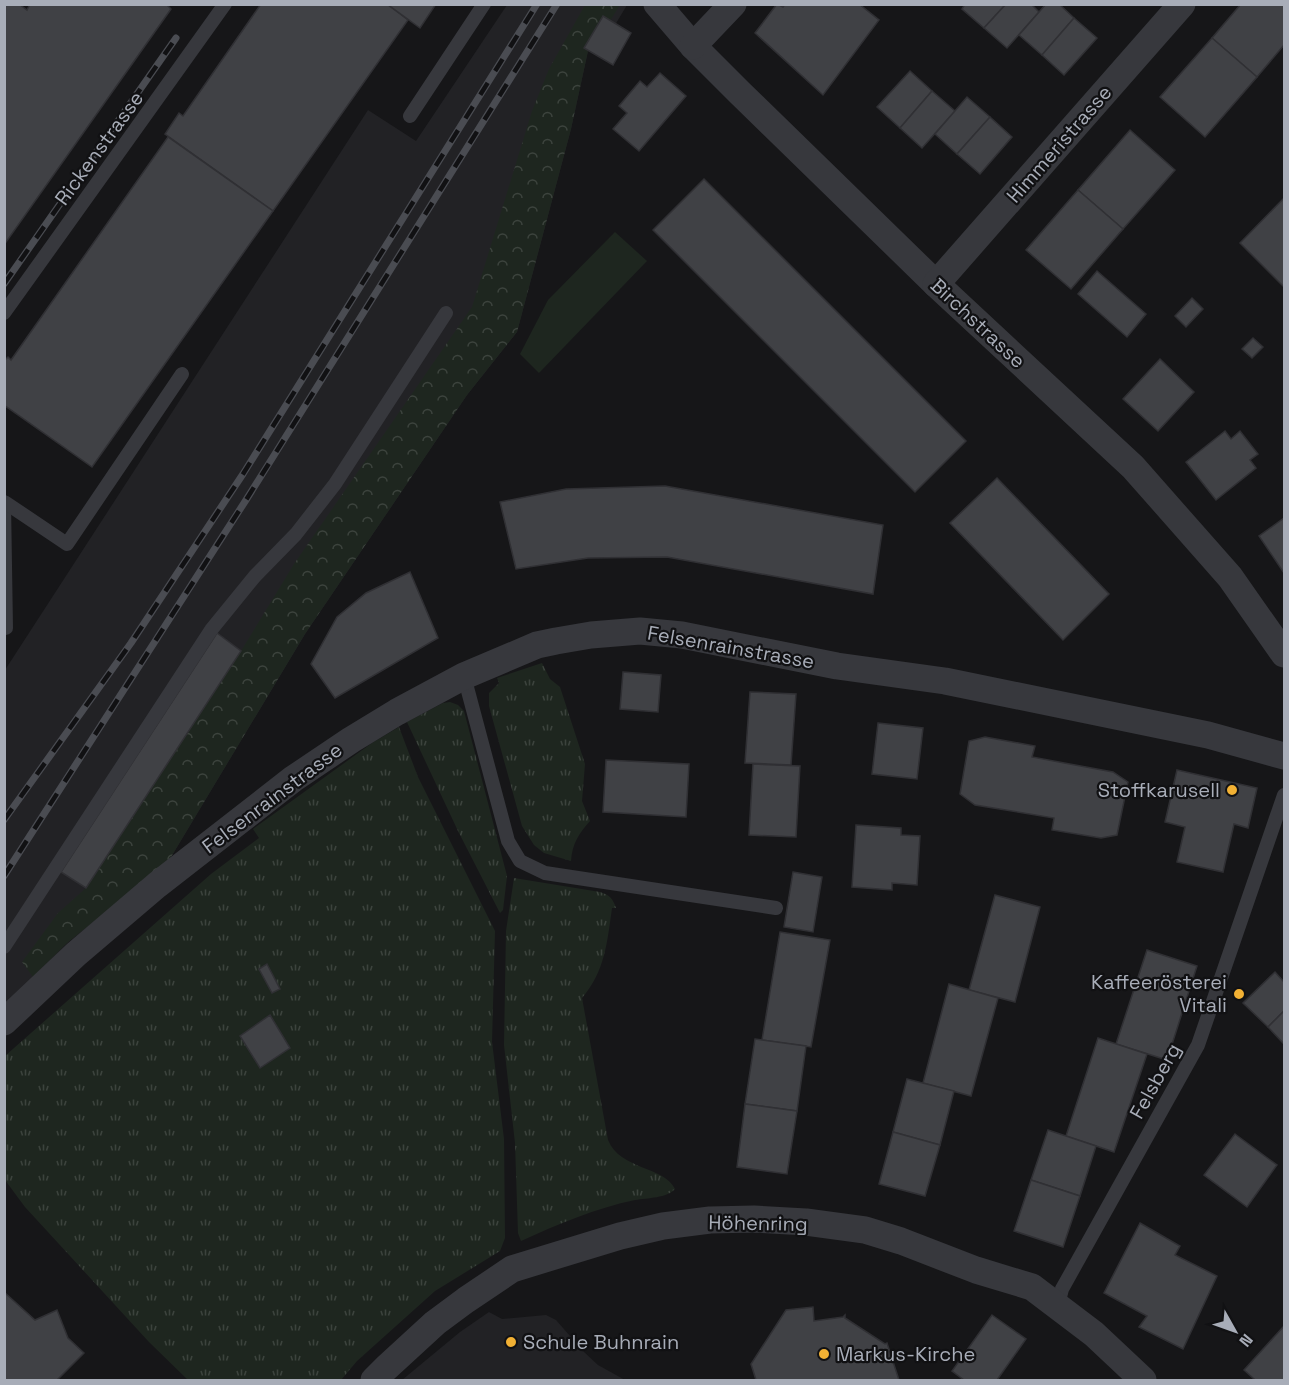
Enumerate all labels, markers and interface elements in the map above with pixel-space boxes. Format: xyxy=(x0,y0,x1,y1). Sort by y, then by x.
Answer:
street label: Himmeristrasse xyxy=(1001,80,1117,208)
street label: Rickenstrasse xyxy=(49,86,149,210)
street label: Birchstrasse xyxy=(925,272,1031,374)
street label: Felsenrainstrasse xyxy=(646,620,816,674)
street label: Felsenrainstrasse xyxy=(197,737,347,859)
place label: Stoffkarusell xyxy=(1098,777,1220,803)
marker: Stoffkarusell xyxy=(1225,783,1239,797)
place label: Kaffeerösterei Vitali xyxy=(1091,969,1227,1018)
marker: Kaffeerösterei Vitali xyxy=(1232,987,1246,1001)
street label: Felsberg xyxy=(1124,1039,1186,1123)
street label: Höhenring xyxy=(708,1209,808,1237)
north arrow xyxy=(1205,1301,1265,1361)
place label: Schule Buhnrain xyxy=(523,1329,679,1355)
text: N xyxy=(1235,1329,1258,1351)
marker: Schule Buhnrain xyxy=(504,1335,518,1349)
place label: Markus-Kirche xyxy=(836,1341,975,1367)
marker: Markus-Kirche xyxy=(817,1347,831,1361)

